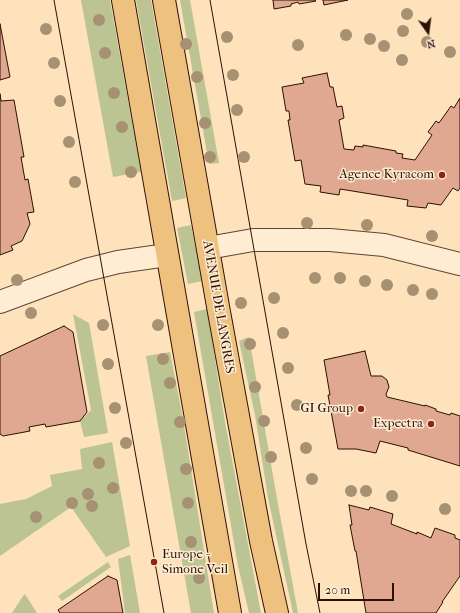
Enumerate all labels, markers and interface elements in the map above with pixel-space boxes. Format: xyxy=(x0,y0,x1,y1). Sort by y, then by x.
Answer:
north arrow xyxy=(408,12,448,52)
text: N xyxy=(425,37,437,51)
place label: Agence Kyracom xyxy=(339,167,434,183)
marker: Agence Kyracom xyxy=(437,170,447,180)
street label: AVENUE DE LANGRES xyxy=(199,239,237,375)
place label: GI Group xyxy=(300,401,353,417)
marker: GI Group xyxy=(356,404,366,414)
place label: Expectra xyxy=(373,416,423,432)
marker: Expectra xyxy=(426,419,436,429)
place label: Europe - Simone Veil xyxy=(162,547,228,578)
marker: Europe - Simone Veil xyxy=(149,557,159,567)
scale bar xyxy=(320,575,396,601)
text: 20 m xyxy=(325,583,350,597)

